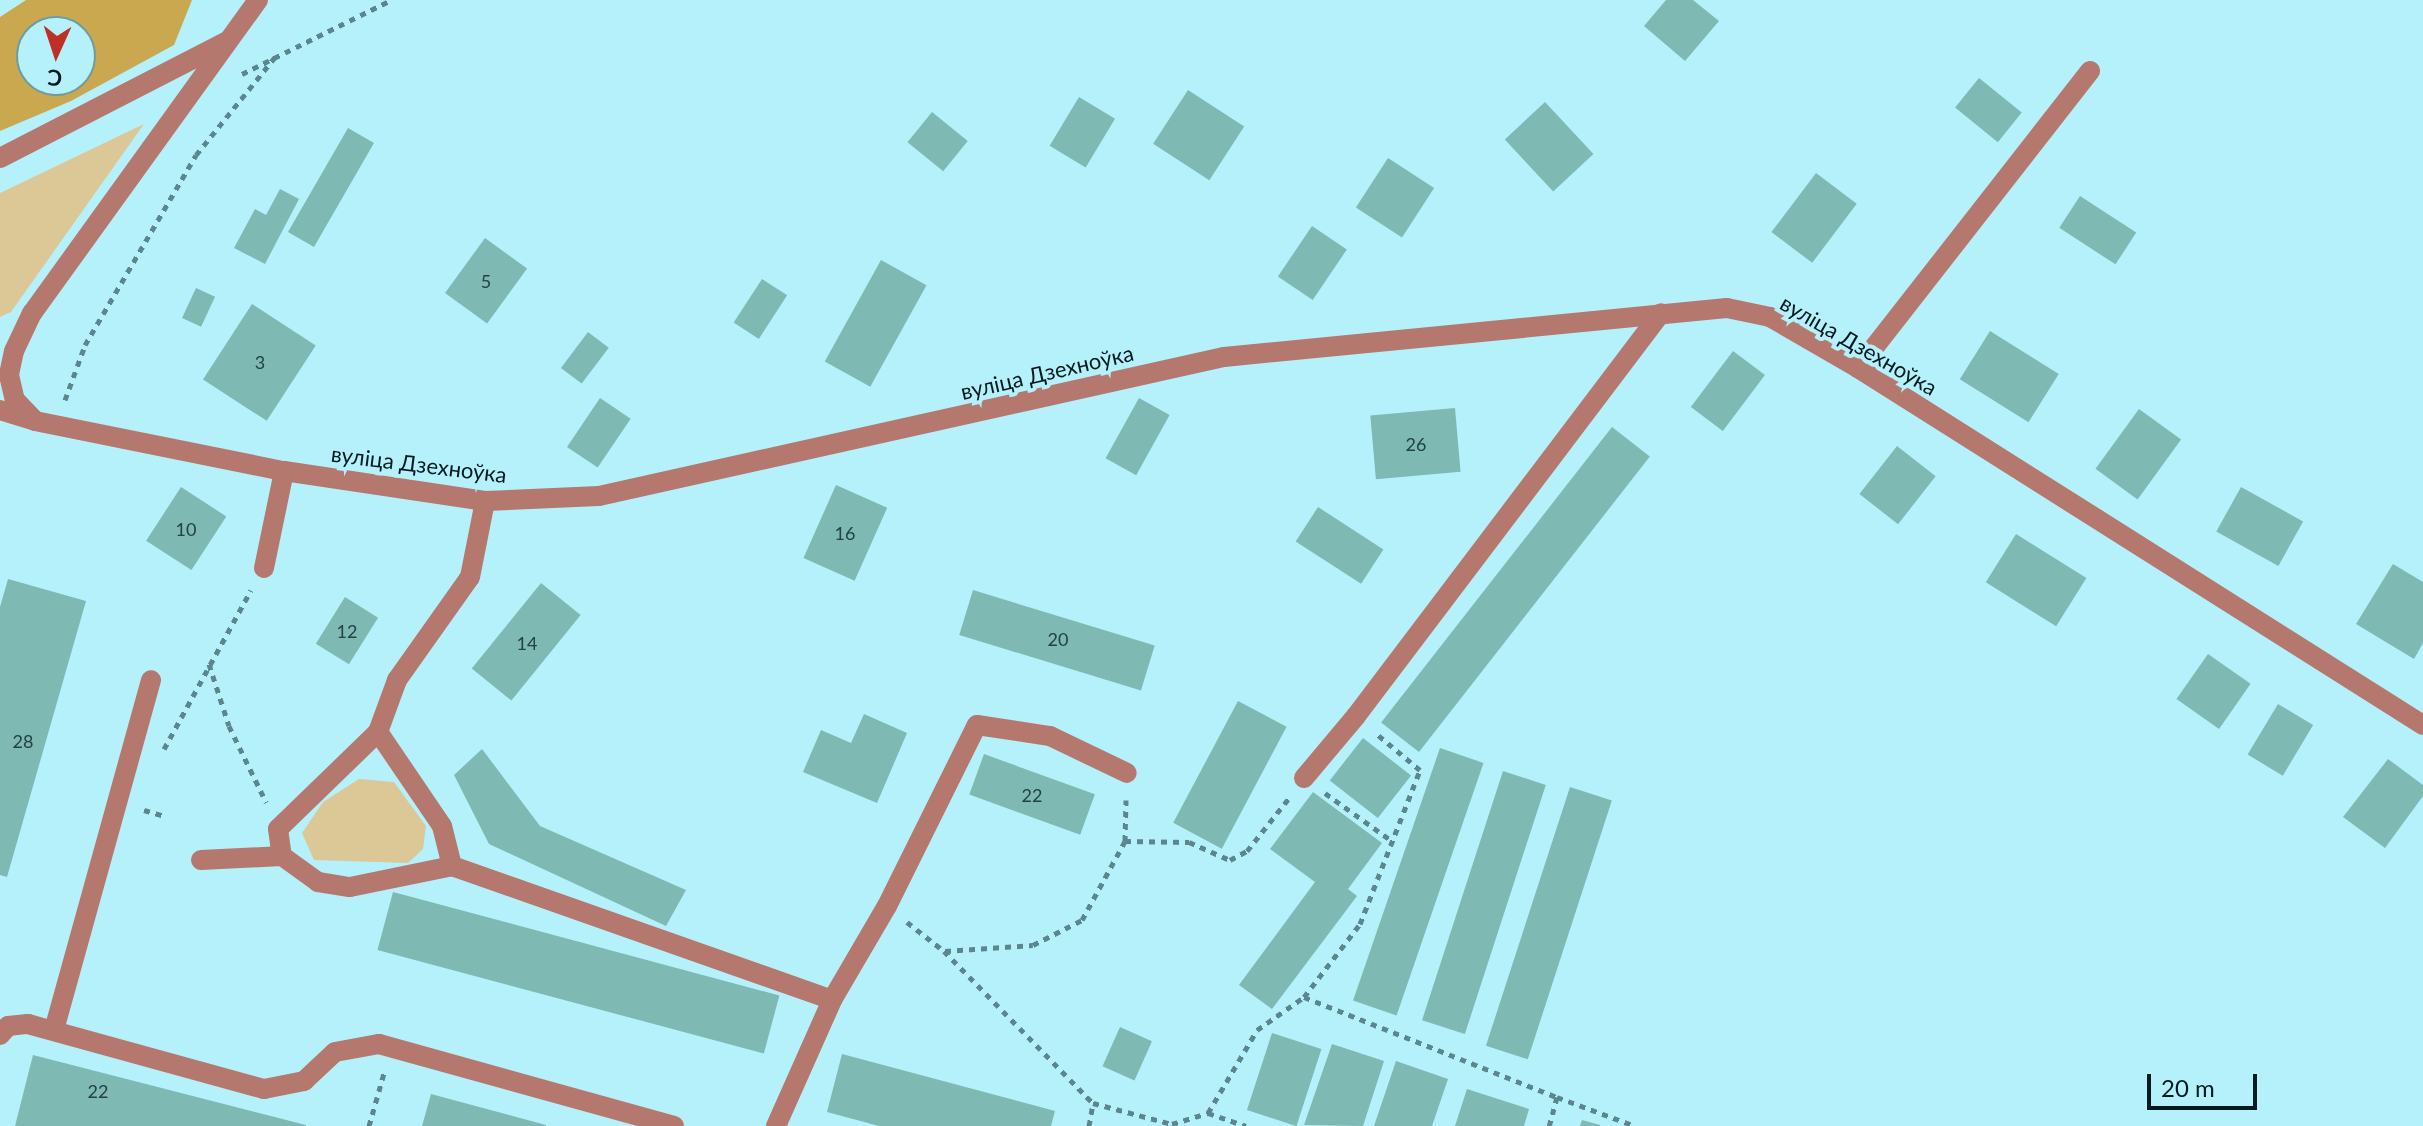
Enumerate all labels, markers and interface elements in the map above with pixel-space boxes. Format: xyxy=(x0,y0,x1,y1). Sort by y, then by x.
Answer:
north arrow xyxy=(16,16,96,96)
text: С xyxy=(47,65,63,92)
house number: 5 xyxy=(481,270,491,292)
street label: вуліца Дзехноўка xyxy=(1776,289,1942,401)
street label: вуліца Дзехноўка xyxy=(958,339,1136,405)
house number: 3 xyxy=(255,351,265,373)
house number: 26 xyxy=(1406,433,1426,455)
street label: вуліца Дзехноўка xyxy=(330,440,508,488)
house number: 10 xyxy=(176,518,196,540)
house number: 16 xyxy=(835,522,855,544)
house number: 12 xyxy=(337,620,357,642)
house number: 20 xyxy=(1048,628,1068,650)
house number: 14 xyxy=(517,632,537,654)
house number: 28 xyxy=(13,730,33,752)
house number: 22 xyxy=(1022,784,1042,806)
scale bar xyxy=(2151,1058,2261,1108)
text: 20 m xyxy=(2161,1073,2215,1102)
house number: 22 xyxy=(88,1080,108,1102)

